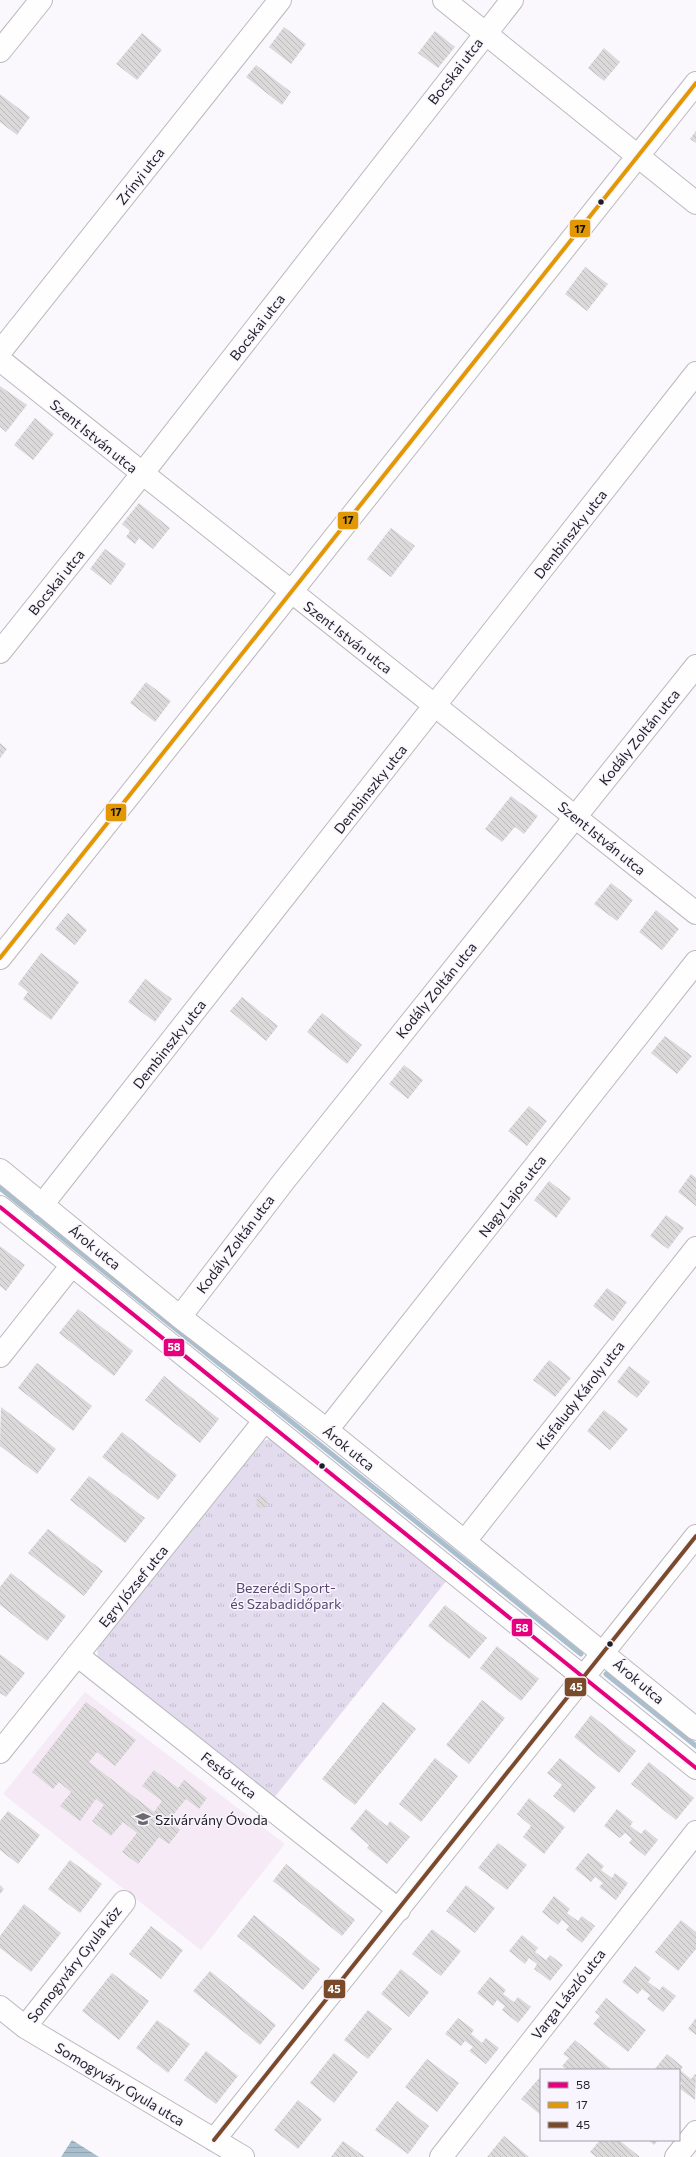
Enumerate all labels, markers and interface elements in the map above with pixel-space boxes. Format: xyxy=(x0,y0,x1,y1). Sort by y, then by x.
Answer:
street label: Bocskai utca xyxy=(424,34,486,108)
street label: Zrínyi utca xyxy=(112,144,168,208)
unlabelled marker xyxy=(596,197,606,207)
line badge: 17 xyxy=(569,219,591,238)
text: 17 xyxy=(574,222,586,235)
street label: Bocskai utca xyxy=(226,290,288,364)
street label: Szent István utca xyxy=(47,396,141,476)
street label: Dembinszky utca xyxy=(530,486,610,582)
line badge: 17 xyxy=(337,511,359,530)
text: 17 xyxy=(342,513,354,526)
street label: Bocskai utca xyxy=(24,546,88,618)
street label: Szent István utca xyxy=(300,597,396,677)
street label: Kodály Zoltán utca xyxy=(595,685,683,789)
street label: Dembinszky utca xyxy=(330,741,410,837)
street label: Szent István utca xyxy=(555,798,649,878)
line badge: 17 xyxy=(105,803,127,822)
text: 17 xyxy=(110,805,122,818)
street label: Kodály Zoltán utca xyxy=(392,938,480,1042)
street label: Dembinszky utca xyxy=(129,996,209,1092)
street label: Nagy Lajos utca xyxy=(475,1152,549,1240)
street label: Kodály Zoltán utca xyxy=(192,1191,278,1297)
street label: Árok utca xyxy=(66,1221,124,1273)
street label: Kisfaludy Károly utca xyxy=(532,1337,628,1453)
line badge: 58 xyxy=(163,1338,185,1357)
text: 58 xyxy=(167,1340,181,1353)
street label: Árok utca xyxy=(320,1422,378,1474)
unlabelled marker xyxy=(317,1461,327,1471)
street label: Egry József utca xyxy=(95,1542,171,1630)
park label: Bezerédi Sport- és Szabadidőpark xyxy=(230,1579,342,1612)
line badge: 58 xyxy=(511,1618,533,1637)
text: 58 xyxy=(515,1621,529,1634)
unlabelled marker xyxy=(605,1639,615,1649)
street label: Árok utca xyxy=(610,1655,668,1707)
line badge: 45 xyxy=(564,1677,587,1697)
text: 45 xyxy=(569,1680,583,1693)
street label: Festő utca xyxy=(198,1748,260,1802)
school or university icon: Szivárvány Óvoda xyxy=(134,1810,152,1828)
place label: Szivárvány Óvoda xyxy=(155,1811,268,1828)
street label: Somogyváry Gyula köz xyxy=(23,1902,125,2026)
street label: Varga László utca xyxy=(527,1945,609,2043)
line badge: 45 xyxy=(323,1979,346,1999)
text: 45 xyxy=(327,1982,341,1995)
street label: Somogyváry Gyula utca xyxy=(52,2039,188,2129)
legend xyxy=(540,2069,680,2141)
text: 58 xyxy=(576,2077,590,2091)
text: 17 xyxy=(576,2097,587,2111)
text: 45 xyxy=(576,2117,590,2131)

